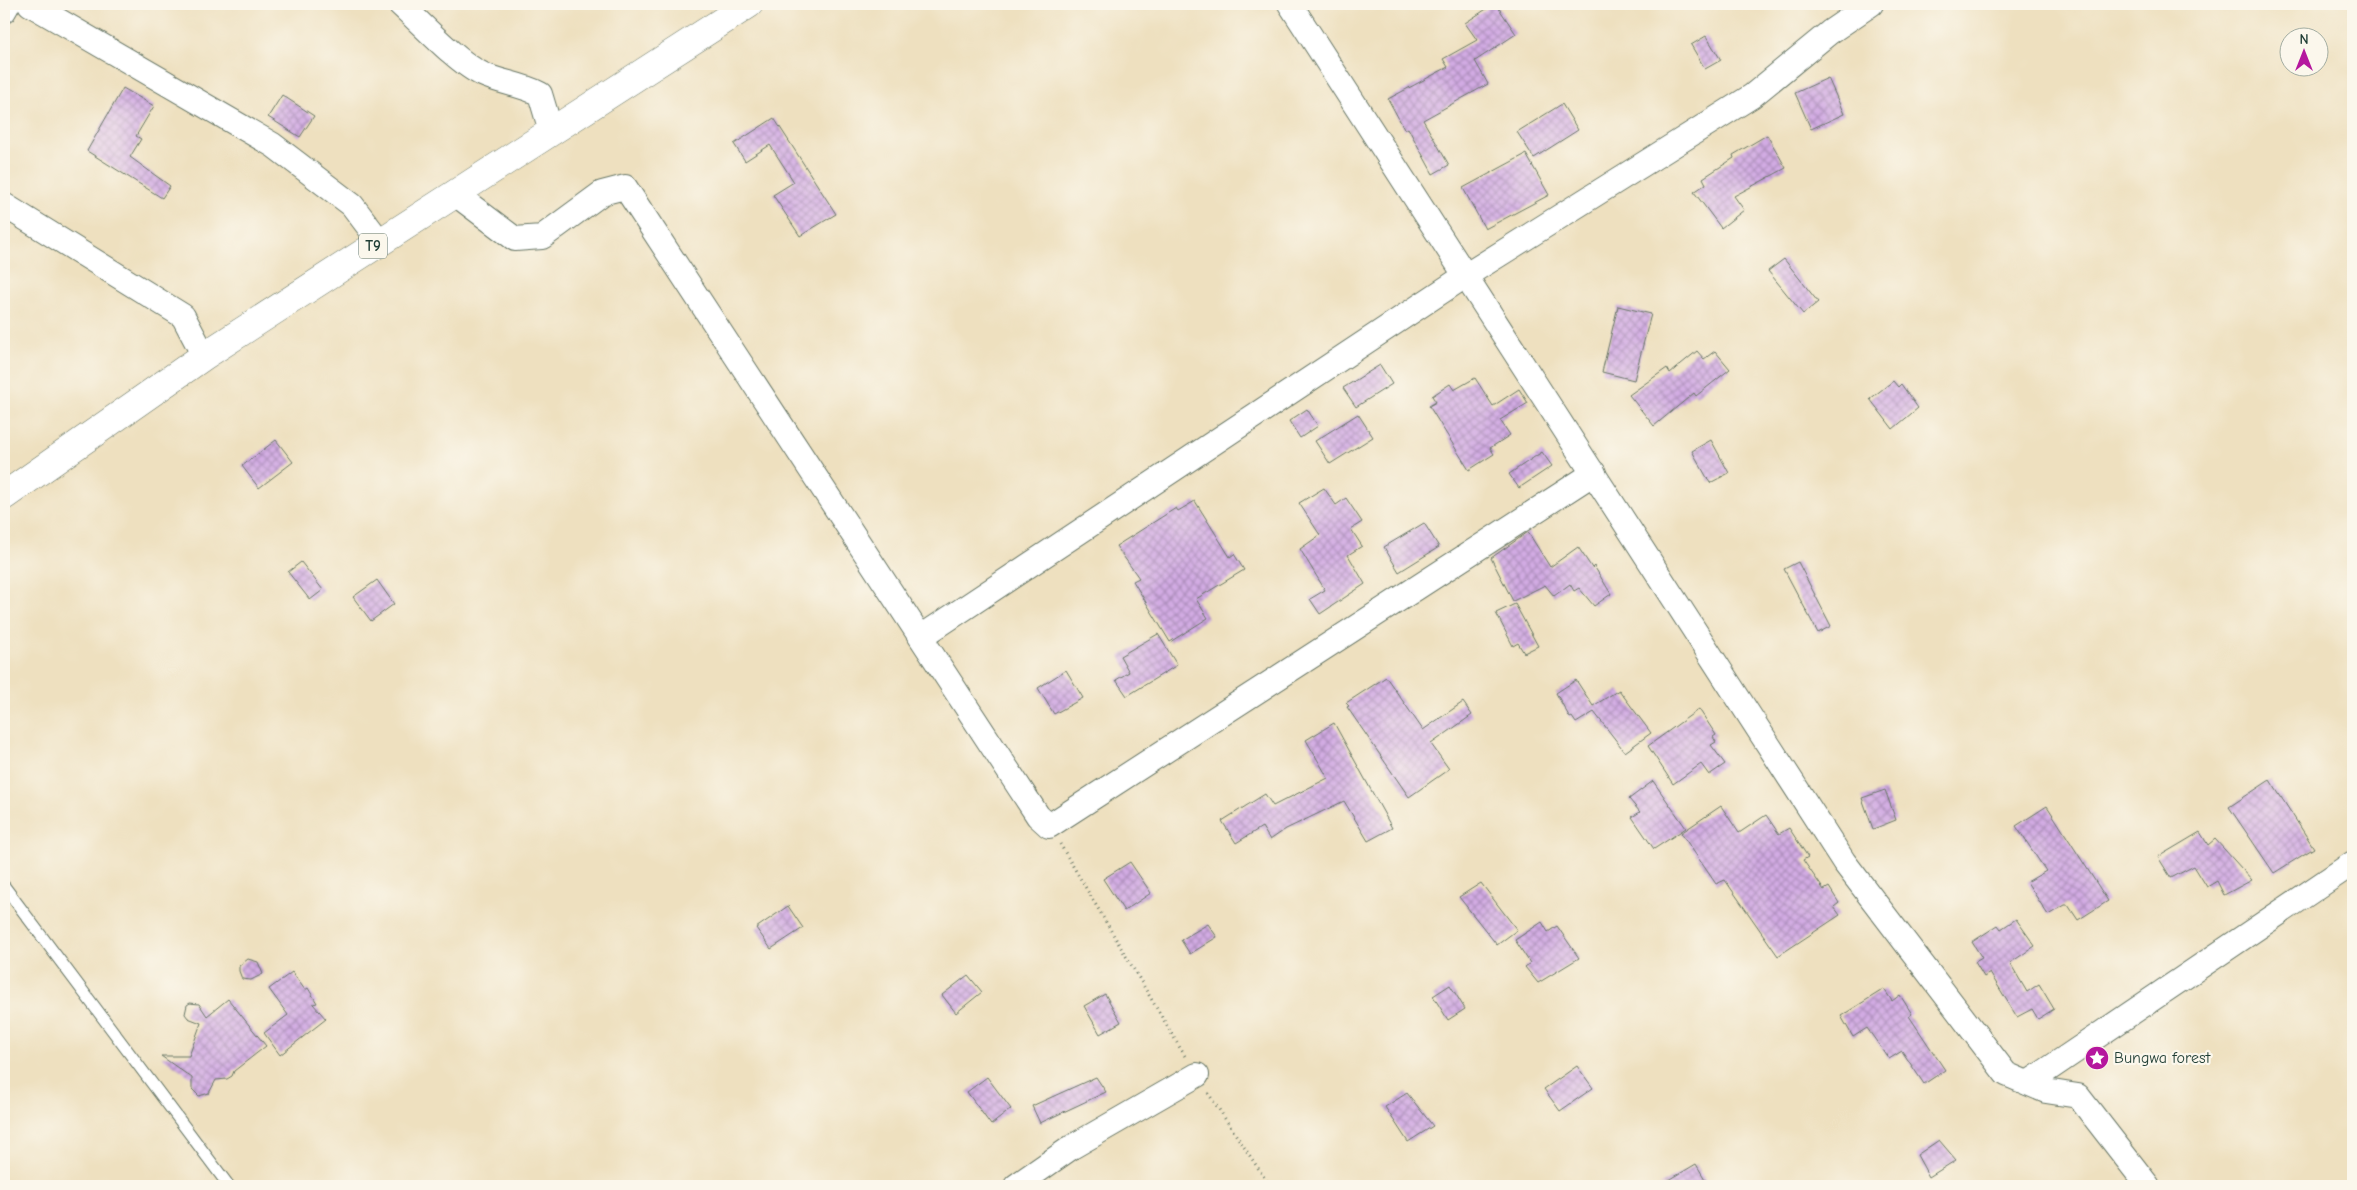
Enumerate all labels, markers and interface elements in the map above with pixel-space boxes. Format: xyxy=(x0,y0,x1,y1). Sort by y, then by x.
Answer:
north arrow xyxy=(2280,28,2330,78)
text: N xyxy=(2299,31,2309,48)
road number: T9 xyxy=(359,234,387,258)
place icon: Bungwa forest xyxy=(2084,1045,2110,1071)
place label: Bungwa forest xyxy=(2114,1049,2211,1067)

